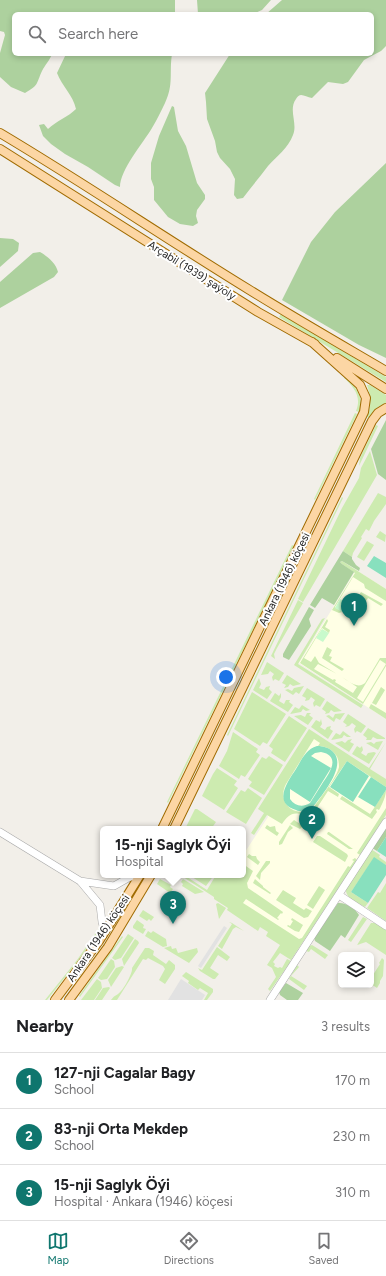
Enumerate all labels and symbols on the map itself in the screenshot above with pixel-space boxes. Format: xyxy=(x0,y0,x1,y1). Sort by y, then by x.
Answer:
street label: Arçabil (1939) şaýoly xyxy=(145,238,238,303)
street label: Ankara (1946) köçesi xyxy=(256,531,313,628)
pin: 1 xyxy=(341,593,367,626)
your location xyxy=(216,667,236,687)
pin: 2 xyxy=(299,806,325,839)
pin: 3 xyxy=(160,891,186,924)
street label: Ankara (1946) köçesi xyxy=(65,892,132,984)

